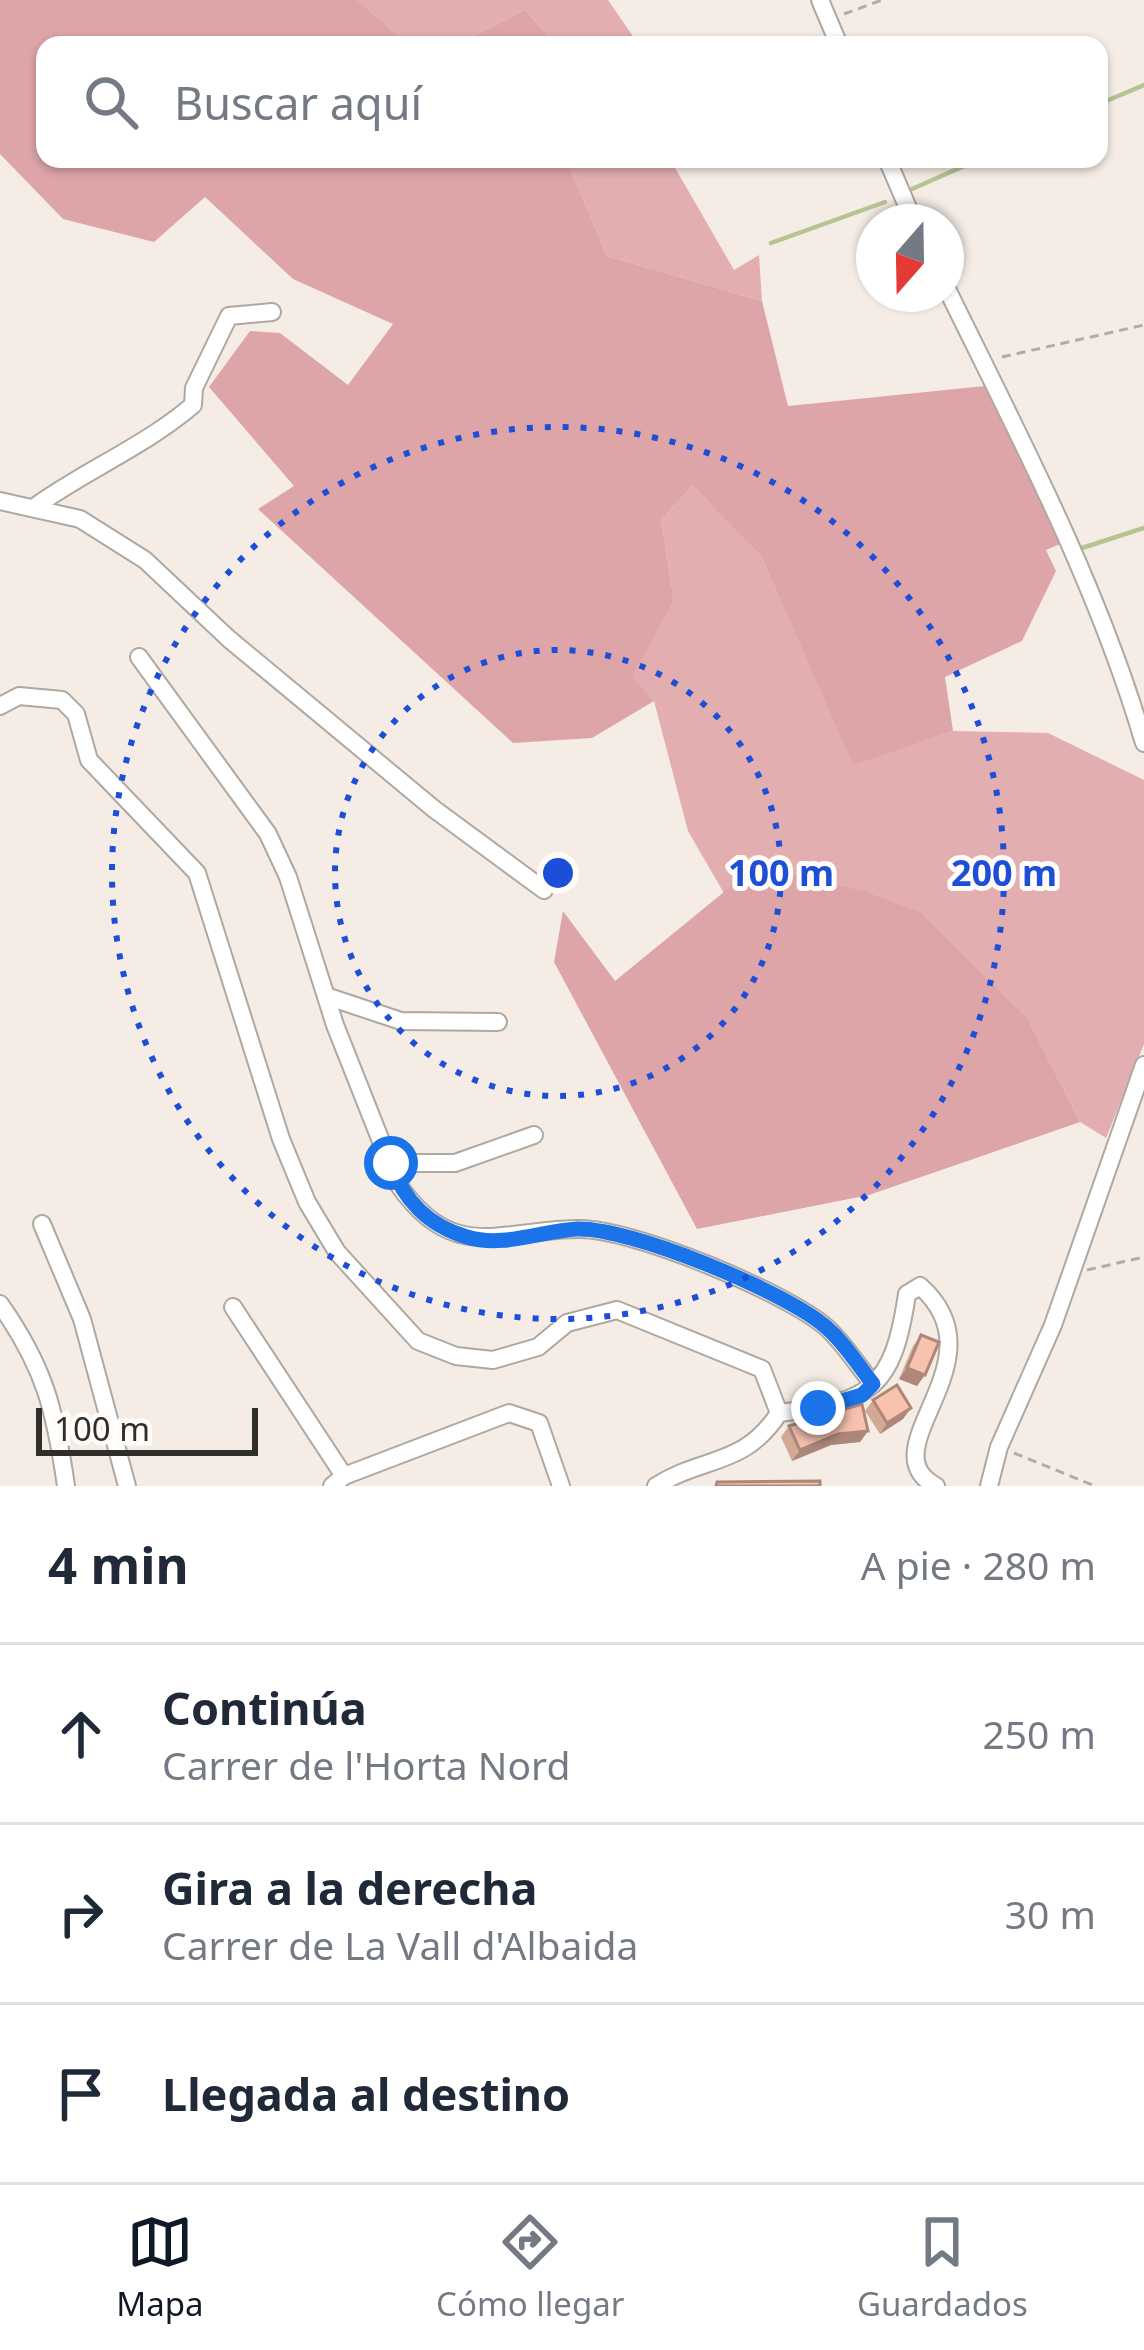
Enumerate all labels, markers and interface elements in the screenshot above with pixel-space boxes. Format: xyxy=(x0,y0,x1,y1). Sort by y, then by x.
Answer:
search box xyxy=(36,36,1108,168)
icon: search xyxy=(78,69,144,135)
text: Buscar aquí xyxy=(174,72,422,133)
north arrow xyxy=(856,204,964,312)
text: 100 m xyxy=(728,848,834,897)
text: 200 m xyxy=(951,848,1057,897)
centre of rings xyxy=(537,852,579,894)
route start xyxy=(364,1136,418,1190)
route end xyxy=(791,1381,845,1435)
scale bar xyxy=(36,1402,258,1455)
text: 100 m xyxy=(54,1406,150,1451)
text: 4 min xyxy=(48,1529,189,1599)
text: A pie · 280 m xyxy=(861,1538,1096,1591)
text: Continúa xyxy=(162,1677,367,1738)
icon: ahead xyxy=(48,1701,114,1767)
text: 250 m xyxy=(982,1707,1096,1760)
text: Carrer de l'Horta Nord xyxy=(162,1738,570,1791)
text: Gira a la derecha xyxy=(162,1857,537,1918)
icon: right xyxy=(48,1881,114,1947)
text: 30 m xyxy=(1005,1887,1096,1940)
text: Carrer de La Vall d'Albaida xyxy=(162,1918,638,1971)
icon: arrive xyxy=(48,2061,114,2127)
text: Llegada al destino xyxy=(162,2063,570,2124)
tab: Mapa xyxy=(116,2209,204,2326)
tab: Cómo llegar xyxy=(436,2209,624,2326)
tab: Guardados xyxy=(857,2209,1028,2326)

